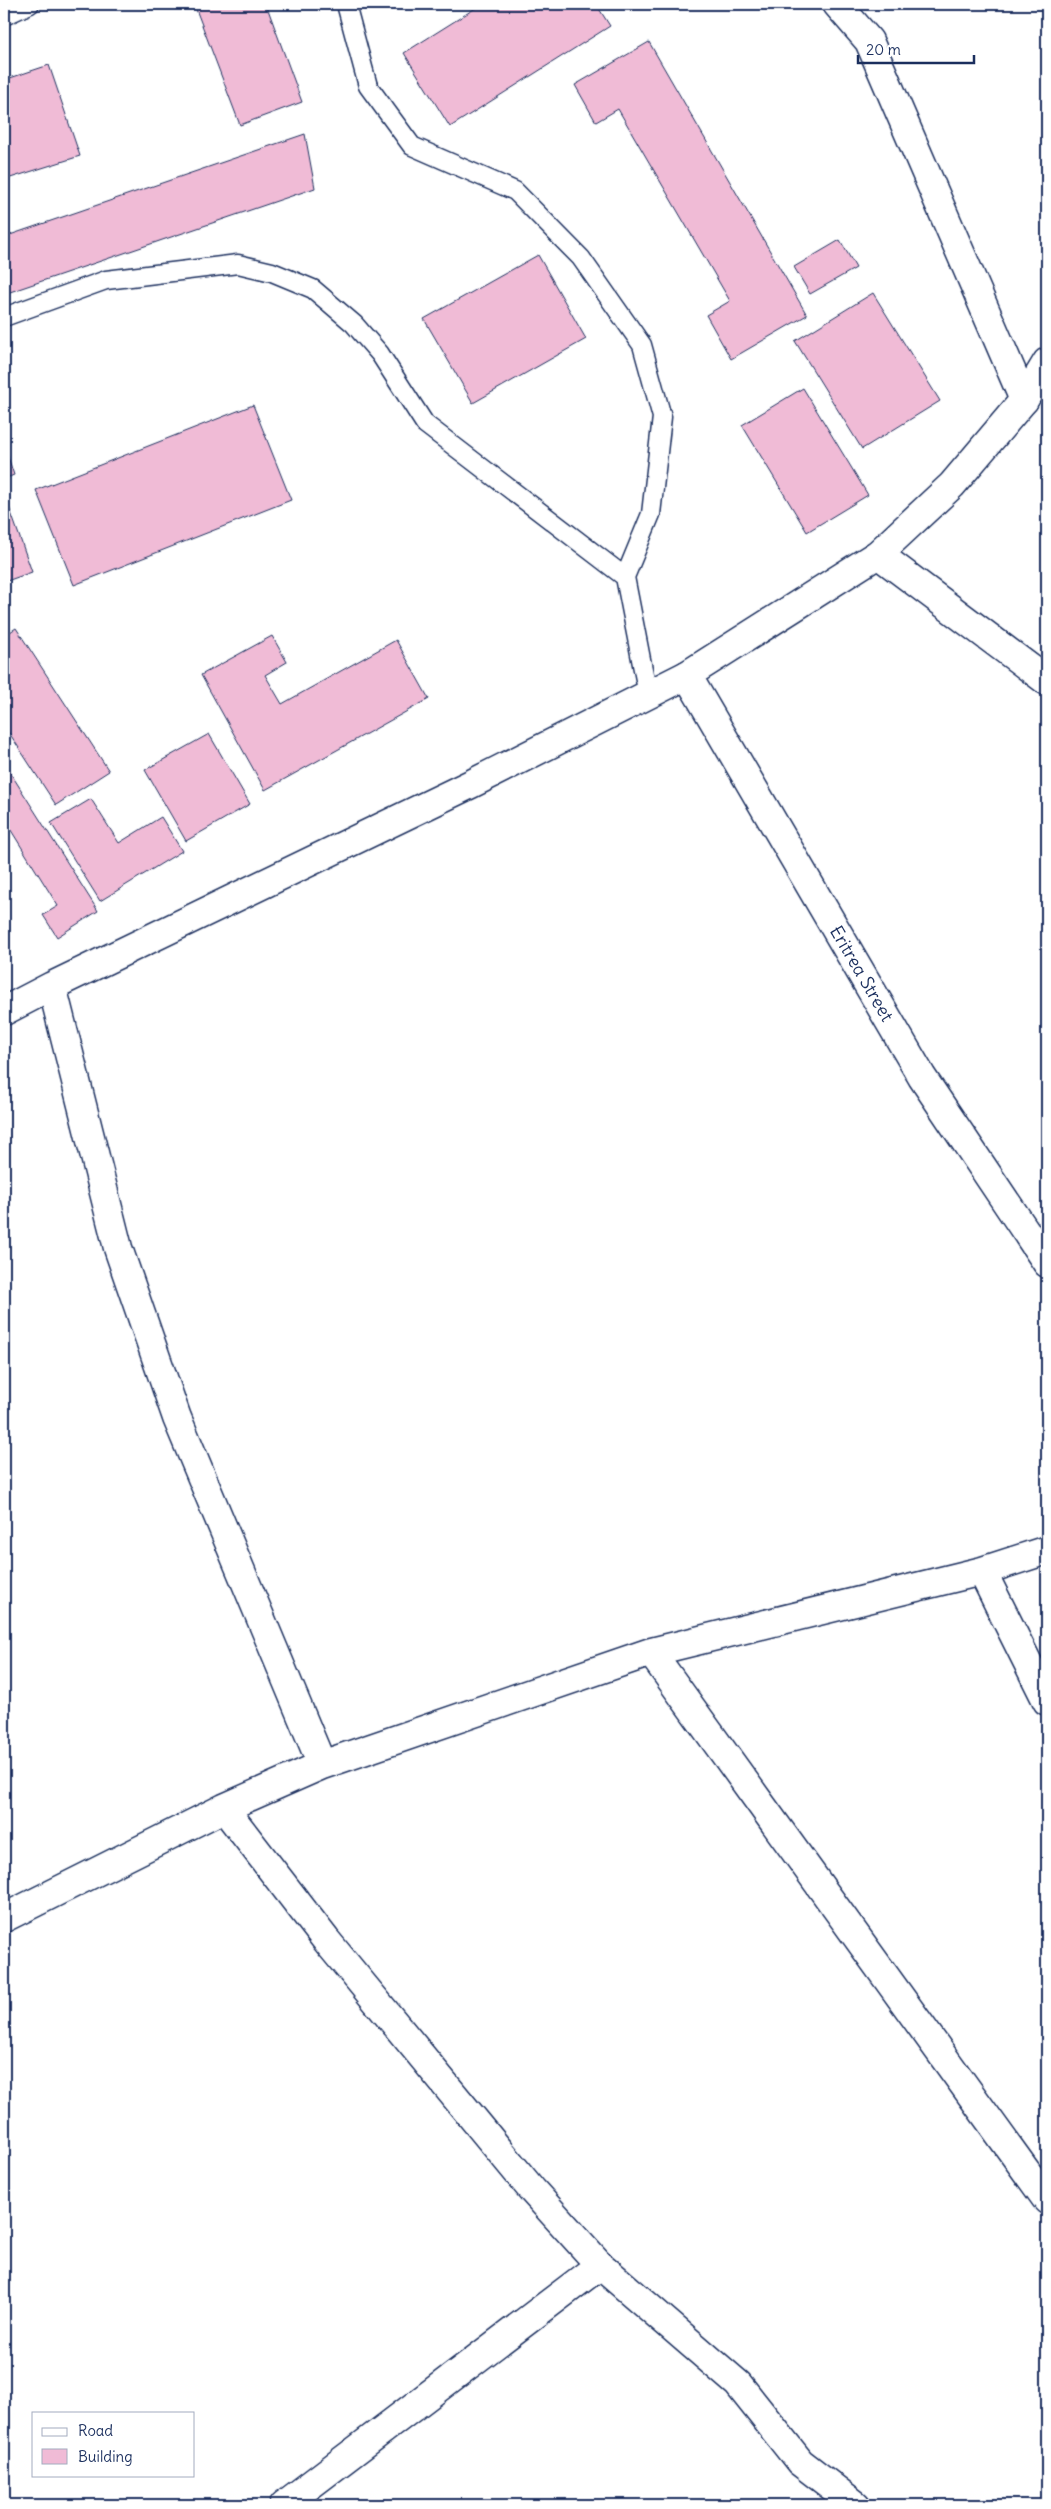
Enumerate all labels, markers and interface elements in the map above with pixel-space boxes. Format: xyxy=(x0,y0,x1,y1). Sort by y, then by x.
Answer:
scale bar xyxy=(858,32,975,64)
text: 20 m xyxy=(866,40,901,59)
street label: Eritrea Street xyxy=(825,921,899,1025)
legend xyxy=(32,2412,195,2476)
text: Road xyxy=(78,2421,113,2440)
text: Building xyxy=(78,2447,133,2466)

